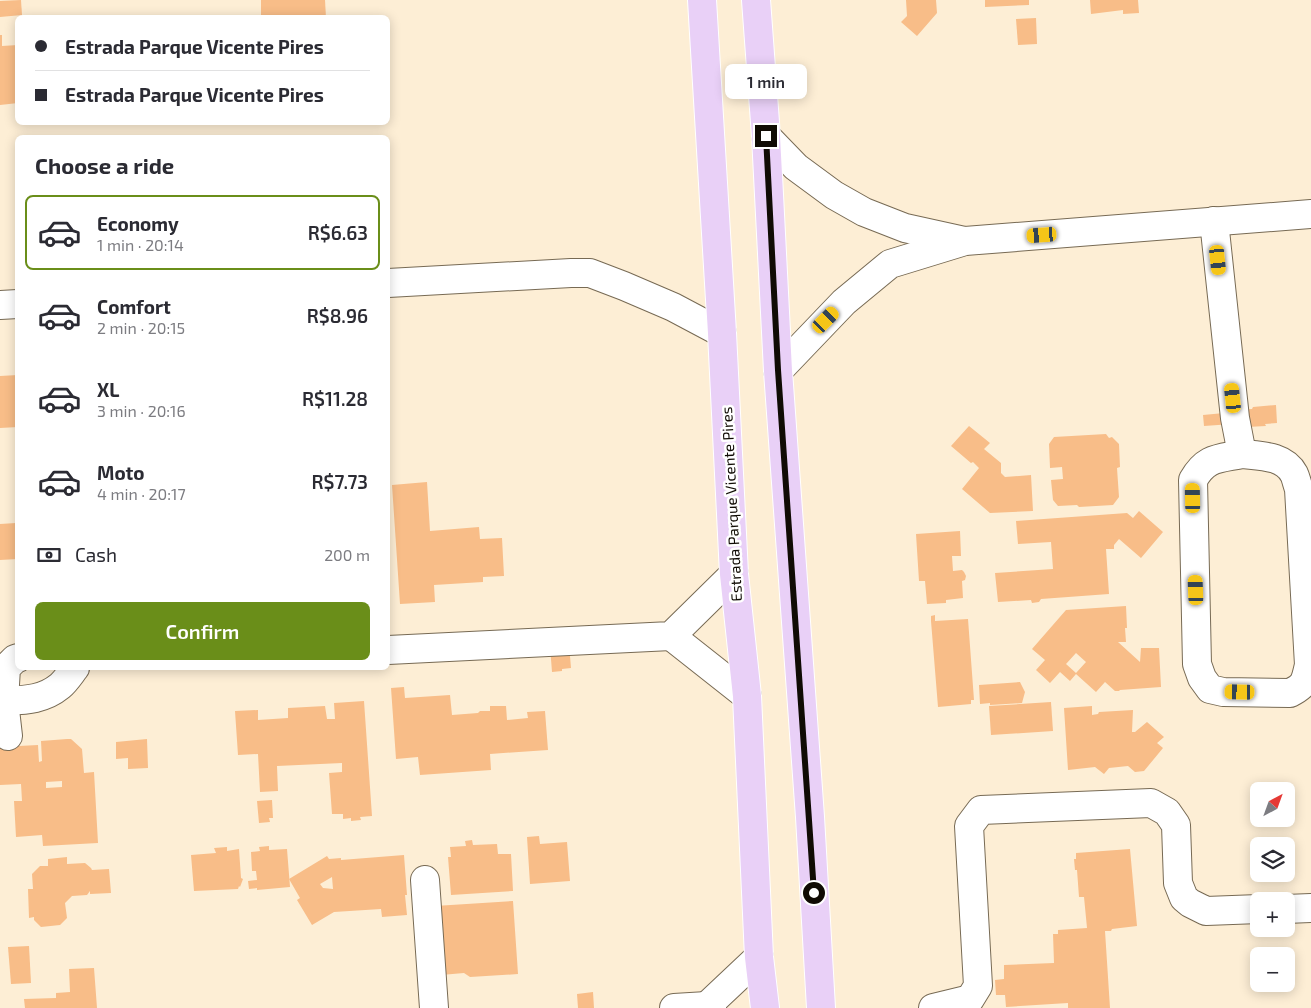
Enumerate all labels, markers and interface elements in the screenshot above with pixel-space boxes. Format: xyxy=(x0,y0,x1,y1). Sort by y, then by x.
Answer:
text: Estrada Parque Vicente Pires xyxy=(65,35,324,58)
callout: 1 min xyxy=(725,64,807,98)
text: 1 min xyxy=(747,72,785,91)
text: Estrada Parque Vicente Pires xyxy=(65,83,324,106)
route end xyxy=(755,125,777,147)
text: Choose a ride xyxy=(35,152,174,178)
icon: car xyxy=(37,210,82,255)
text: Economy xyxy=(97,212,179,235)
text: R$6.63 xyxy=(308,221,368,244)
car xyxy=(1026,226,1057,244)
text: 1 min · 20:14 xyxy=(97,235,184,254)
car xyxy=(1208,244,1227,276)
icon: car xyxy=(37,293,82,338)
text: Comfort xyxy=(97,295,171,318)
text: R$8.96 xyxy=(307,304,368,327)
car xyxy=(810,304,841,336)
text: 2 min · 20:15 xyxy=(97,318,185,337)
icon: car xyxy=(37,376,82,421)
text: XL xyxy=(97,378,119,401)
car xyxy=(1223,382,1242,414)
text: R$11.28 xyxy=(302,387,368,410)
text: 3 min · 20:16 xyxy=(97,401,186,420)
street label: Estrada Parque Vicente Pires xyxy=(717,406,745,602)
icon: car xyxy=(37,459,82,504)
text: Moto xyxy=(97,461,145,484)
text: R$7.73 xyxy=(312,470,368,493)
car xyxy=(1185,483,1200,513)
text: 4 min · 20:17 xyxy=(97,484,186,503)
icon: cash xyxy=(35,541,63,569)
text: Cash xyxy=(75,543,117,566)
text: 200 m xyxy=(324,545,370,564)
car xyxy=(1187,575,1204,605)
button: Confirm xyxy=(35,602,370,660)
car xyxy=(1224,684,1255,700)
north arrow xyxy=(1250,782,1295,828)
map controls xyxy=(1250,782,1295,992)
button: layers xyxy=(1250,837,1295,882)
route start xyxy=(803,882,825,904)
button: + xyxy=(1250,892,1295,937)
button: − xyxy=(1250,947,1295,992)

